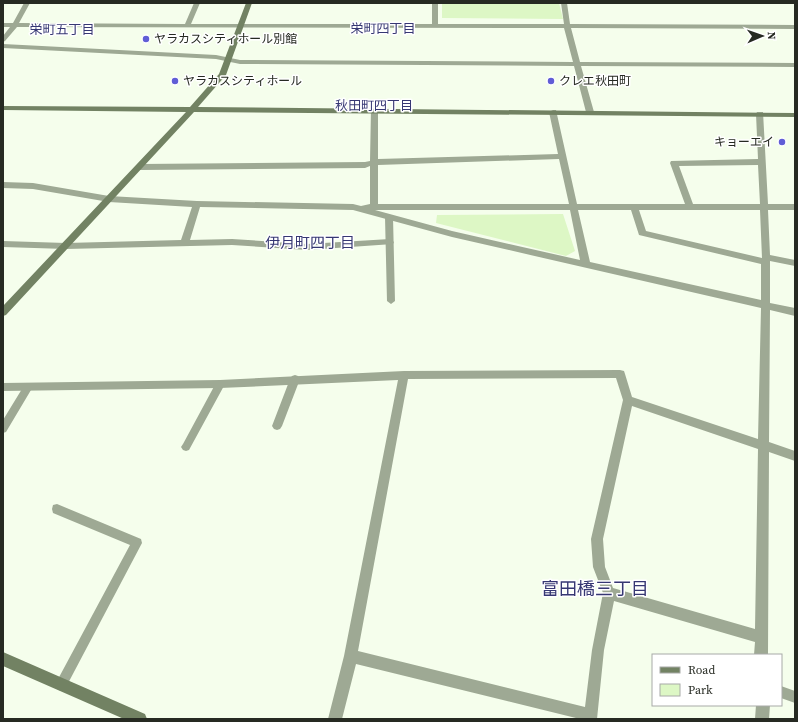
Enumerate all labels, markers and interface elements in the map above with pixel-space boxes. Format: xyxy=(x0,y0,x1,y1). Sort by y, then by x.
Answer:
north arrow xyxy=(742,16,782,56)
district label: 栄町四丁目 xyxy=(350,20,416,37)
district label: 栄町五丁目 xyxy=(29,21,95,38)
place label: ヤラカスシティホール別館 xyxy=(154,31,297,47)
text: N xyxy=(764,31,779,40)
marker: ヤラカスシティホール別館 xyxy=(141,34,151,44)
place label: ヤラカスシティホール xyxy=(183,73,302,89)
place label: クレエ秋田町 xyxy=(559,73,631,89)
marker: ヤラカスシティホール xyxy=(170,76,180,86)
marker: クレエ秋田町 xyxy=(546,76,556,86)
district label: 秋田町四丁目 xyxy=(335,97,413,114)
place label: キョーエイ xyxy=(714,134,774,150)
marker: キョーエイ xyxy=(777,137,787,147)
district label: 伊月町四丁目 xyxy=(265,232,355,253)
district label: 富田橋三丁目 xyxy=(541,576,649,601)
legend xyxy=(652,654,782,706)
text: Road xyxy=(688,662,715,678)
text: Park xyxy=(688,682,713,698)

